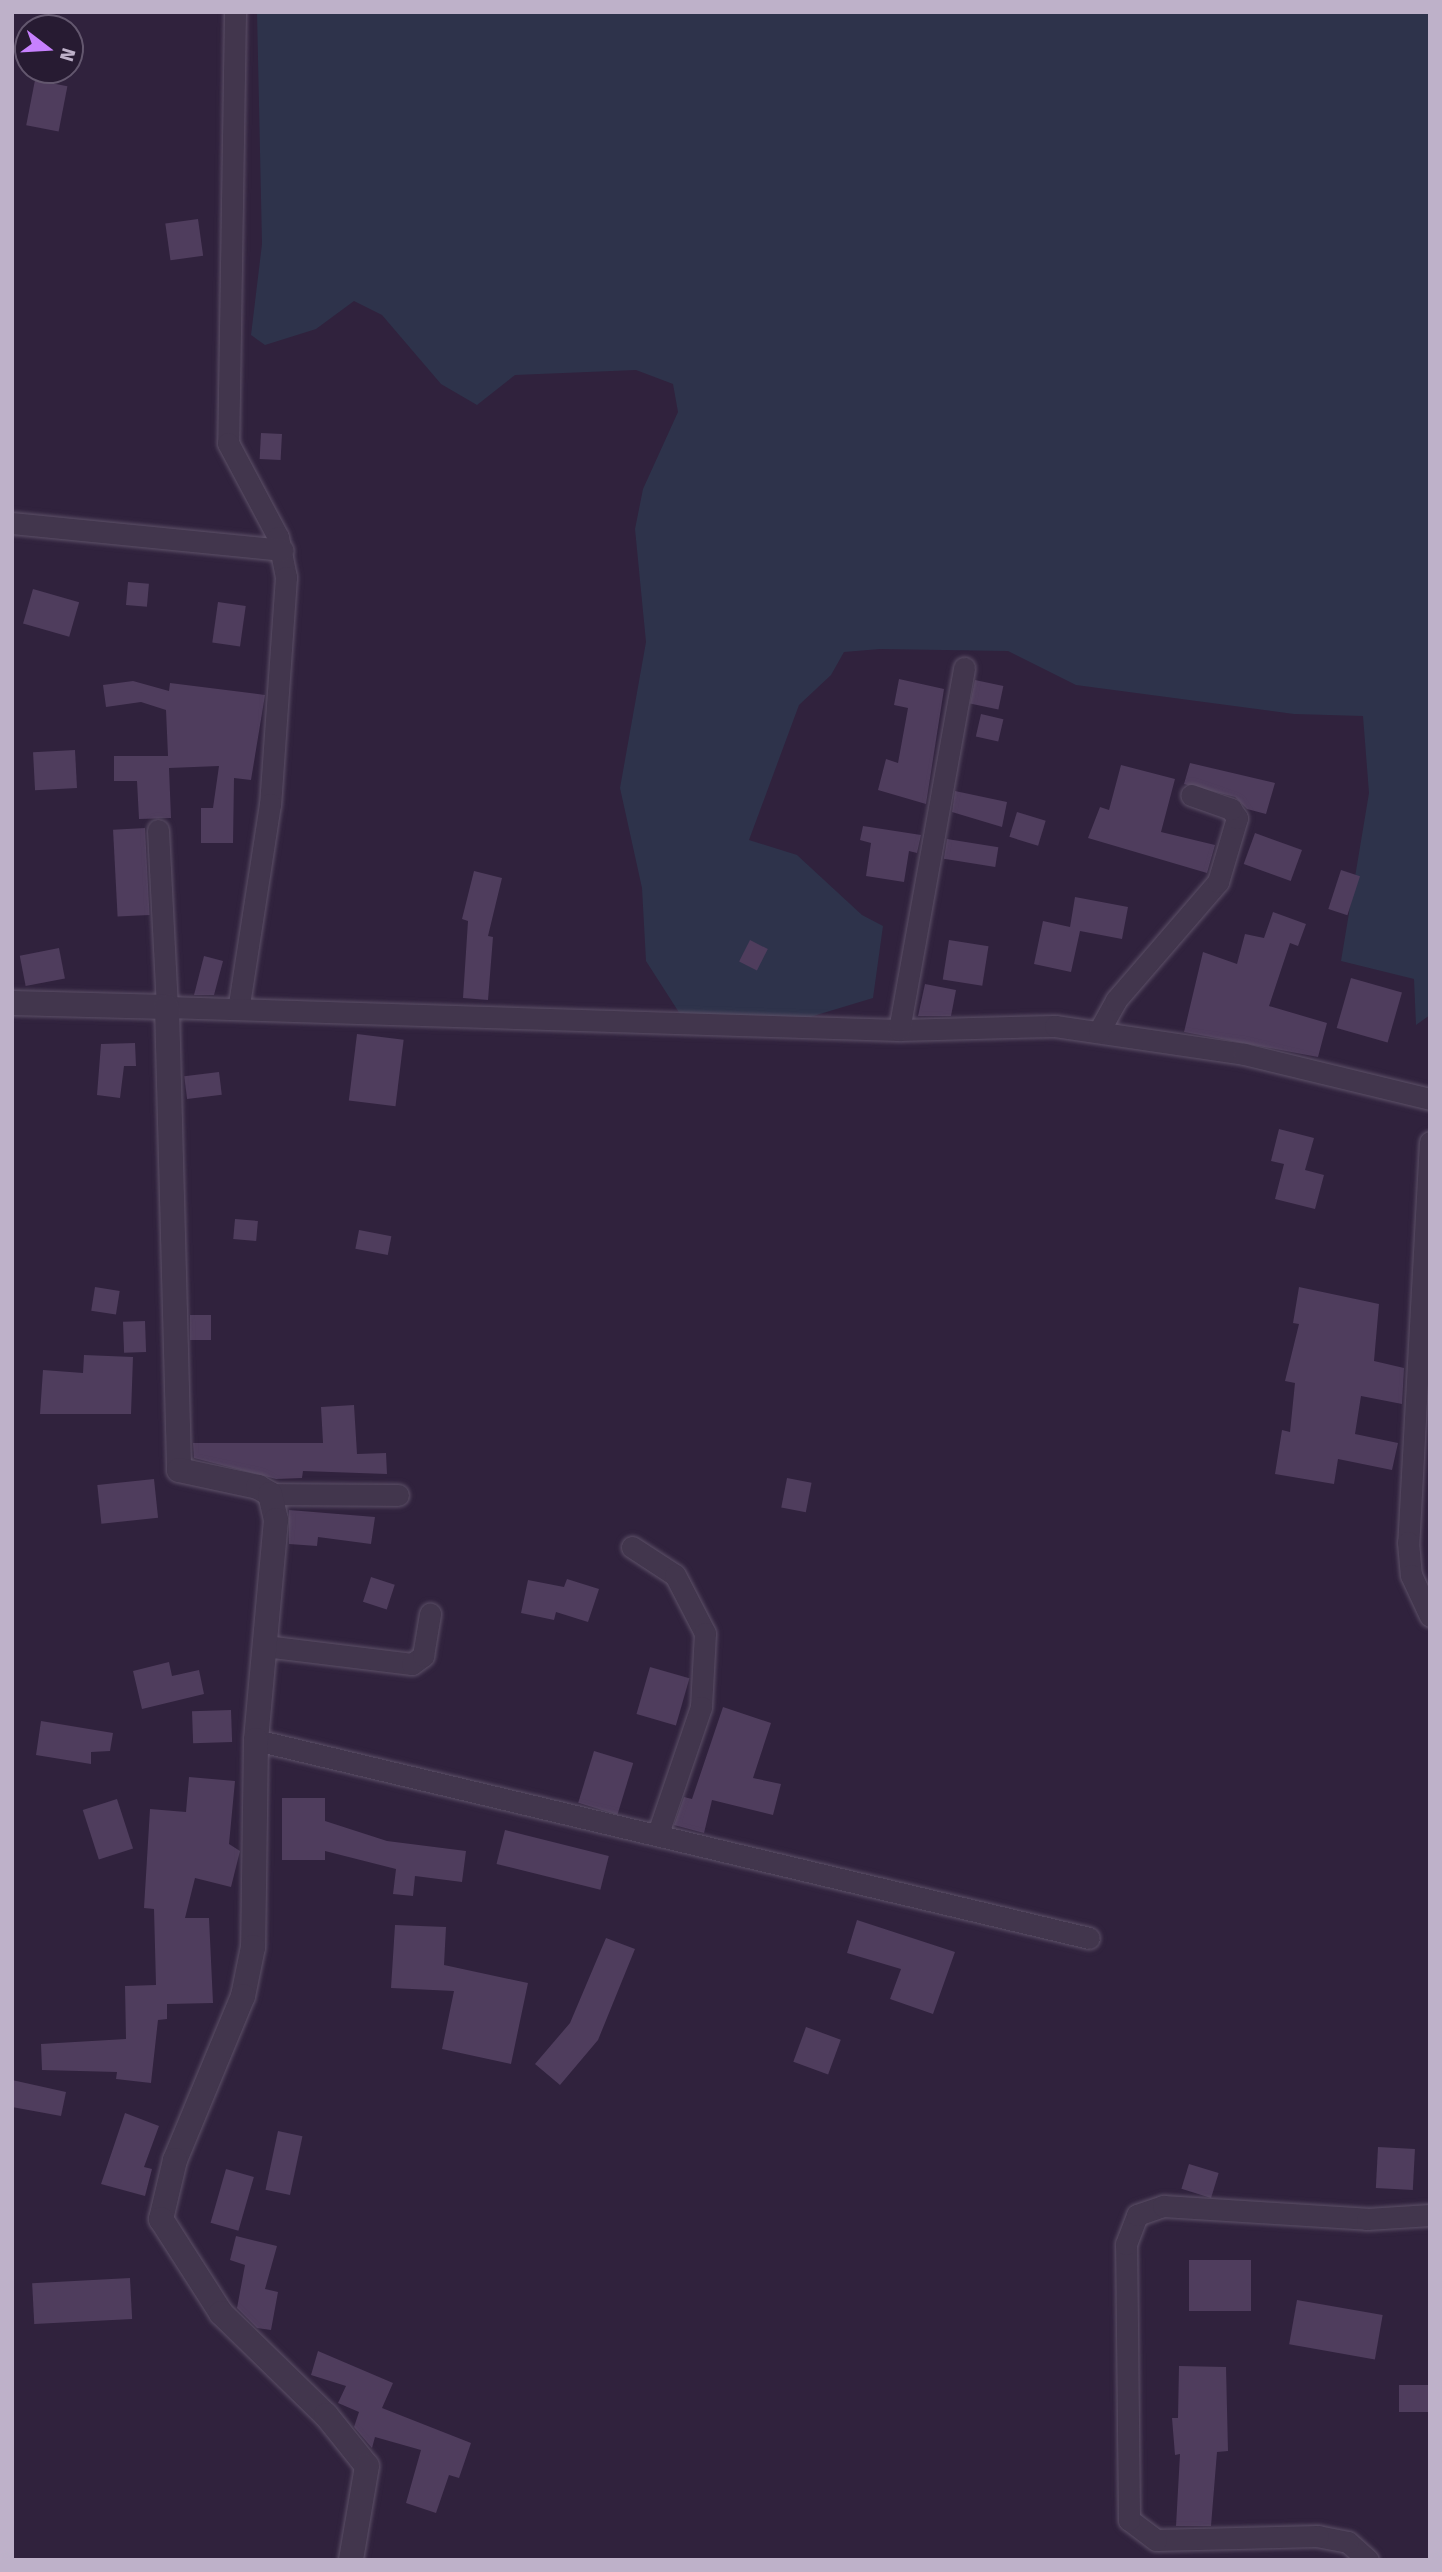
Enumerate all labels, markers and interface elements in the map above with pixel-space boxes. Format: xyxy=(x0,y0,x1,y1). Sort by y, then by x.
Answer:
north arrow xyxy=(14,14,84,84)
text: N xyxy=(55,45,80,64)

